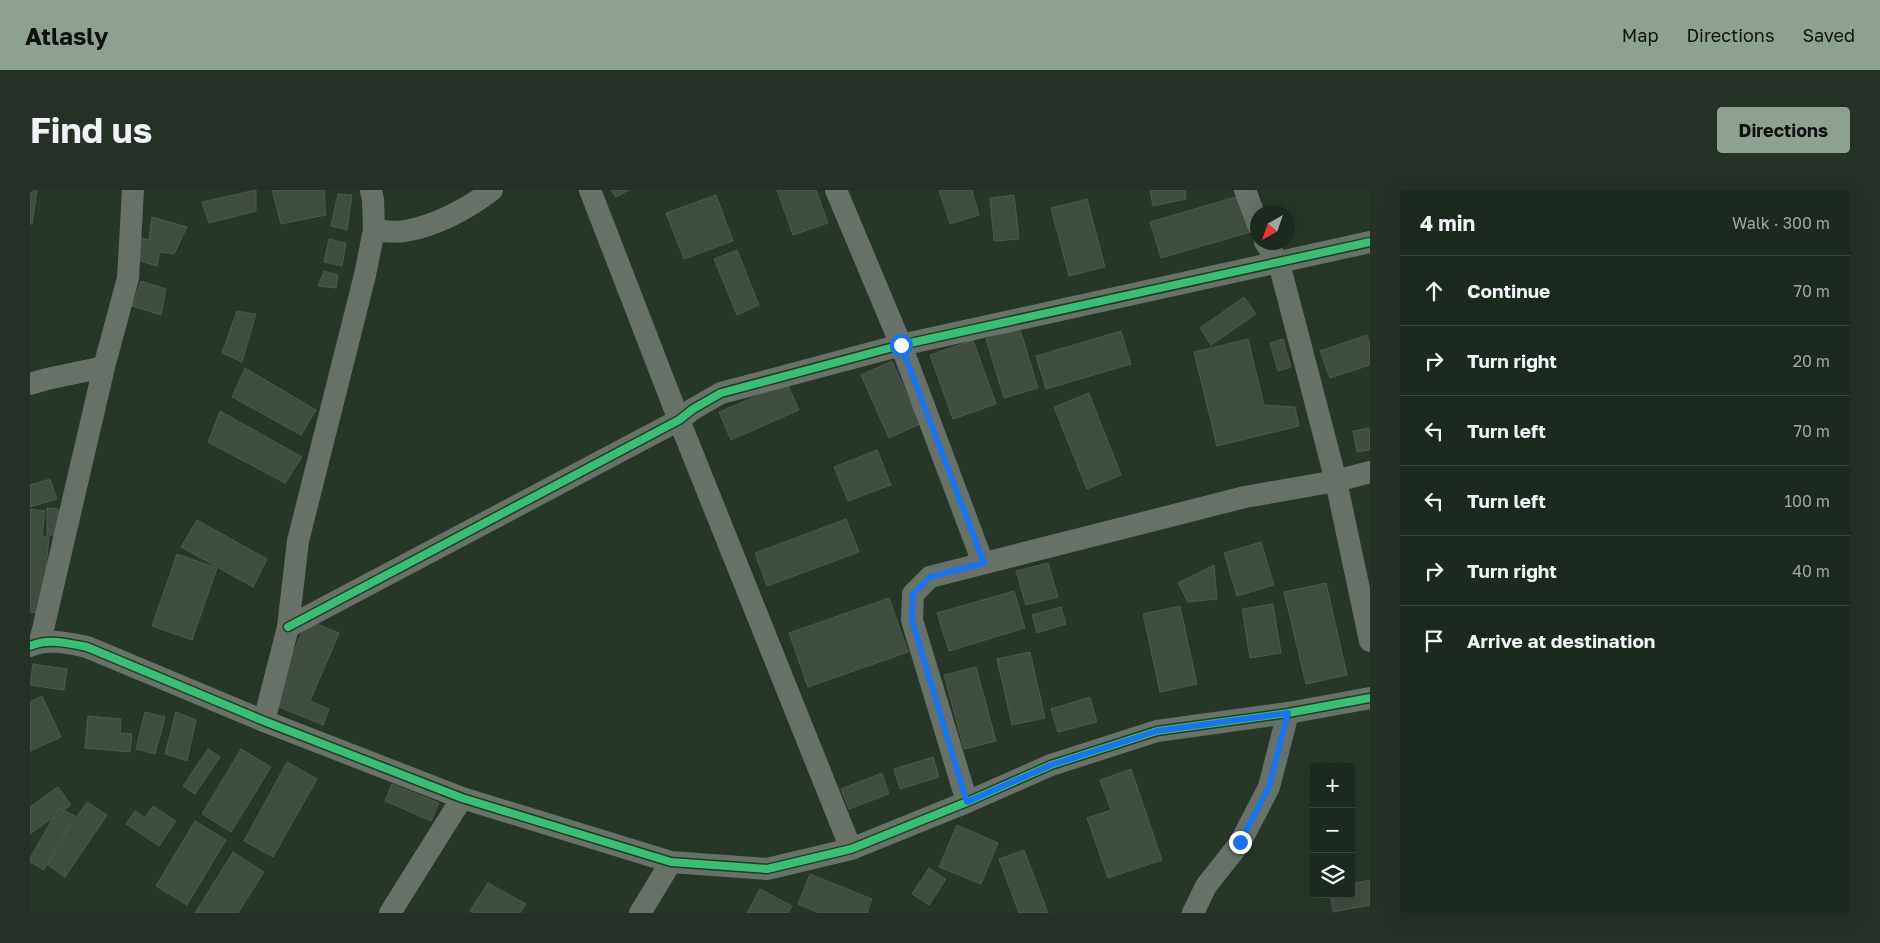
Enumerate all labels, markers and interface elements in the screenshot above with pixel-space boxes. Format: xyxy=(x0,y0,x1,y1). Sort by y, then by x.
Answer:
text: Atlasly xyxy=(25,21,108,50)
text: Map xyxy=(1622,24,1658,46)
text: Directions xyxy=(1686,24,1774,46)
text: Saved xyxy=(1802,24,1855,46)
button: Directions xyxy=(1717,107,1850,153)
text: Find us xyxy=(30,109,152,151)
north arrow xyxy=(1250,205,1295,250)
text: 4 min xyxy=(1420,210,1475,236)
text: Walk · 300 m xyxy=(1732,213,1830,233)
icon: ahead xyxy=(1420,277,1448,305)
text: Continue xyxy=(1467,279,1550,302)
text: 70 m xyxy=(1793,281,1830,301)
route start xyxy=(890,334,913,357)
icon: right xyxy=(1420,347,1448,375)
text: Turn right xyxy=(1467,349,1557,372)
text: 20 m xyxy=(1793,351,1830,371)
icon: left xyxy=(1420,417,1448,445)
text: Turn left xyxy=(1467,419,1546,442)
text: 70 m xyxy=(1793,421,1830,441)
icon: left xyxy=(1420,487,1448,515)
text: Turn left xyxy=(1467,489,1546,512)
text: 100 m xyxy=(1784,491,1830,511)
icon: right xyxy=(1420,557,1448,585)
text: Turn right xyxy=(1467,559,1557,582)
text: 40 m xyxy=(1792,561,1830,581)
icon: arrive xyxy=(1420,627,1448,655)
text: Arrive at destination xyxy=(1467,629,1655,652)
map controls xyxy=(1310,763,1355,898)
button: + xyxy=(1310,763,1355,808)
button: − xyxy=(1310,808,1355,853)
route end xyxy=(1229,831,1252,854)
button: layers xyxy=(1310,853,1355,898)

